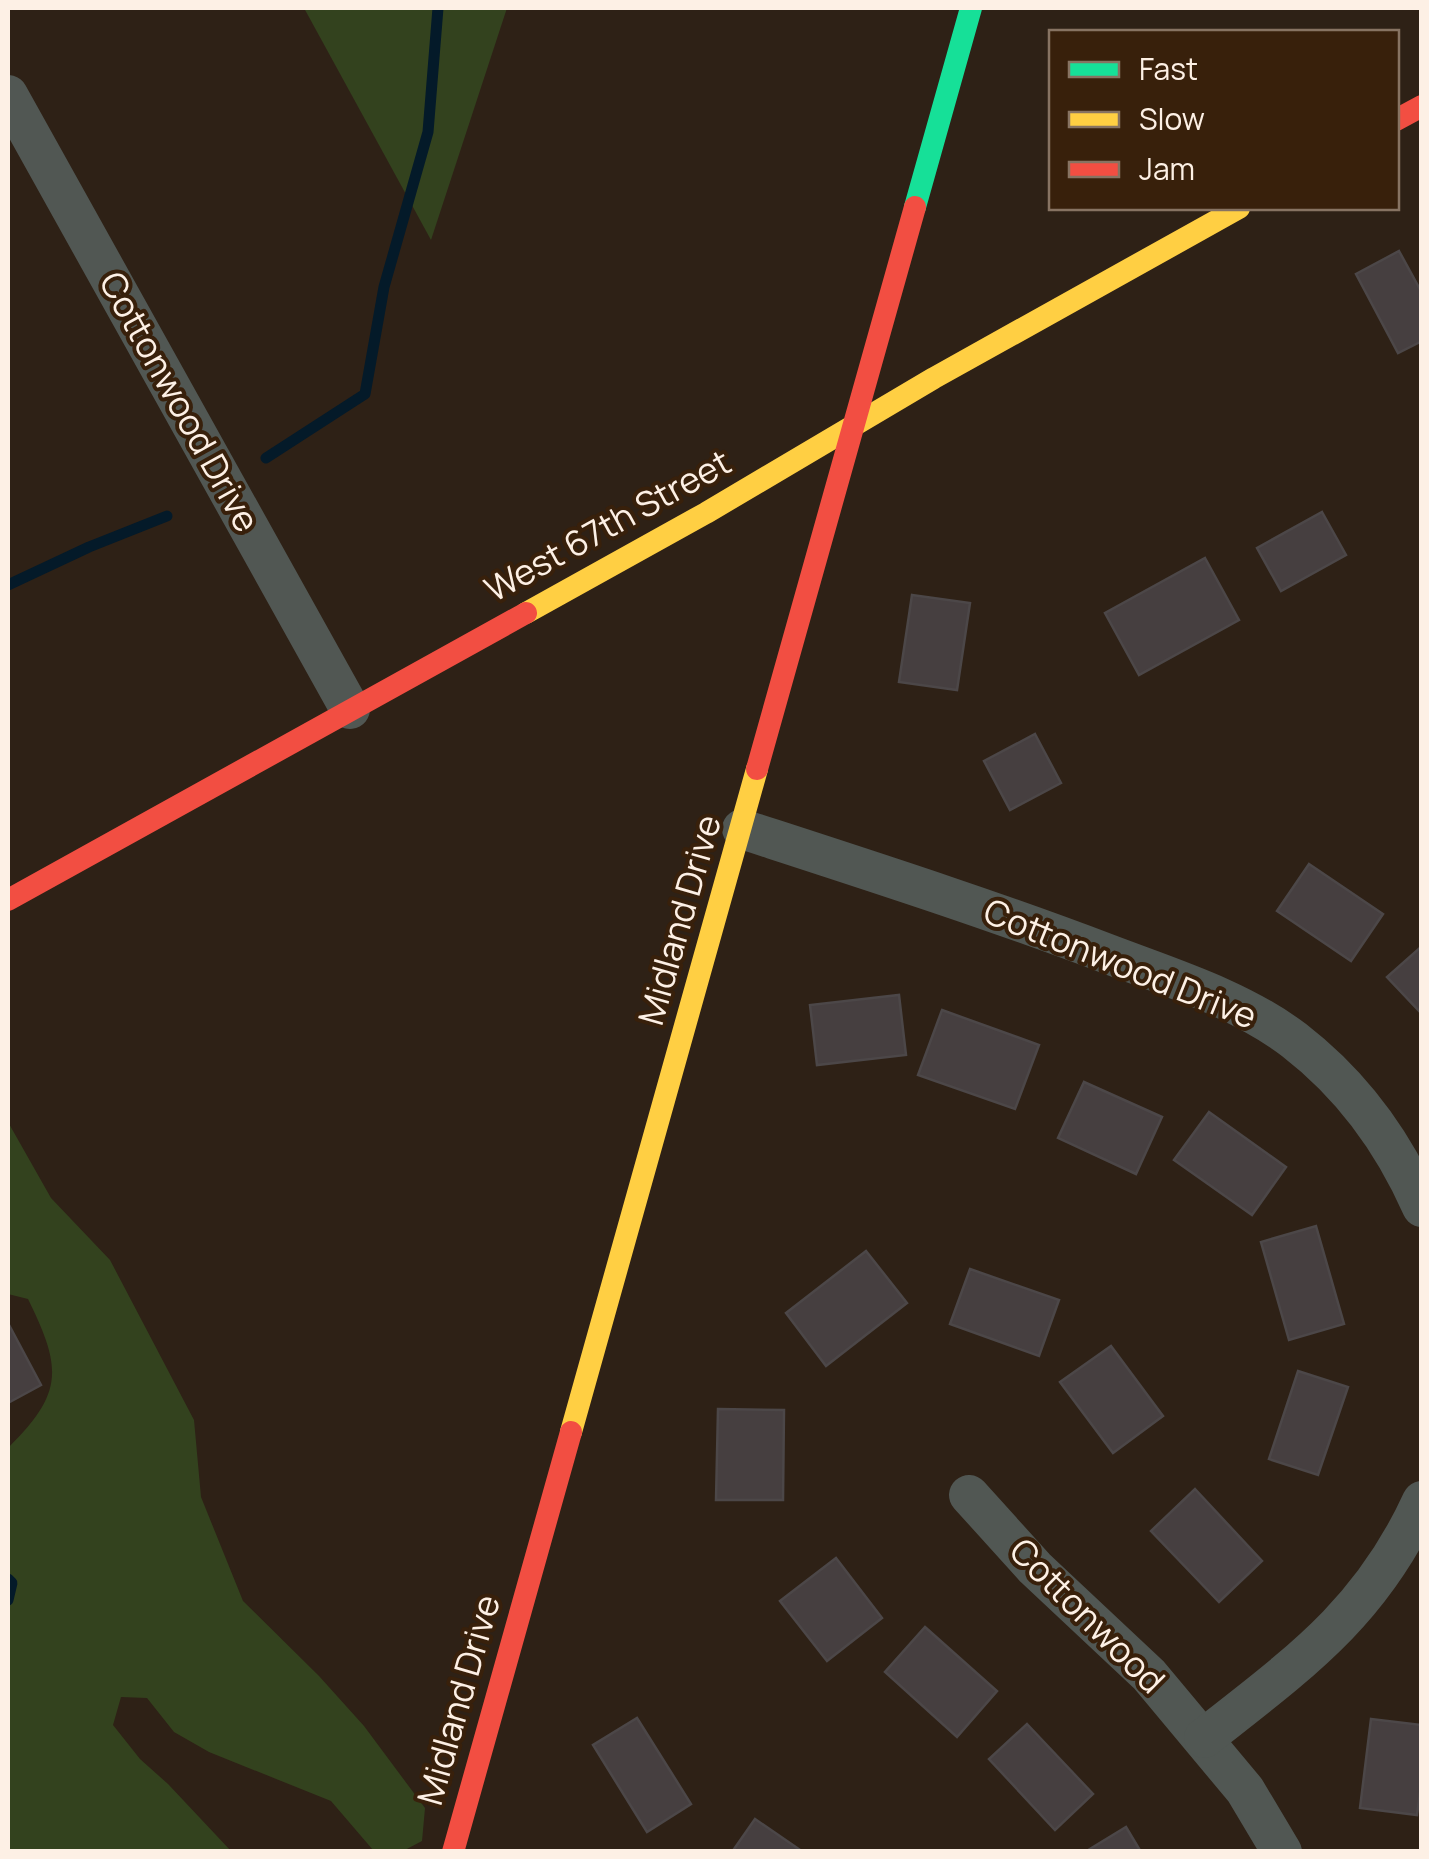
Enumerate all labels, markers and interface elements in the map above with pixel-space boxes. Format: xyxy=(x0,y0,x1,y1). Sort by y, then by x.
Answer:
legend xyxy=(1049,30,1399,210)
text: Fast xyxy=(1139,48,1198,89)
text: Slow xyxy=(1139,98,1205,139)
text: Jam xyxy=(1139,148,1195,189)
street label: Cottonwood Drive xyxy=(89,263,271,540)
street label: West 67th Street xyxy=(476,438,739,613)
street label: Midland Drive xyxy=(626,809,732,1030)
street label: Cottonwood Drive xyxy=(977,886,1264,1040)
street label: Cottonwood xyxy=(999,1527,1176,1704)
street label: Midland Drive xyxy=(405,1589,511,1810)

